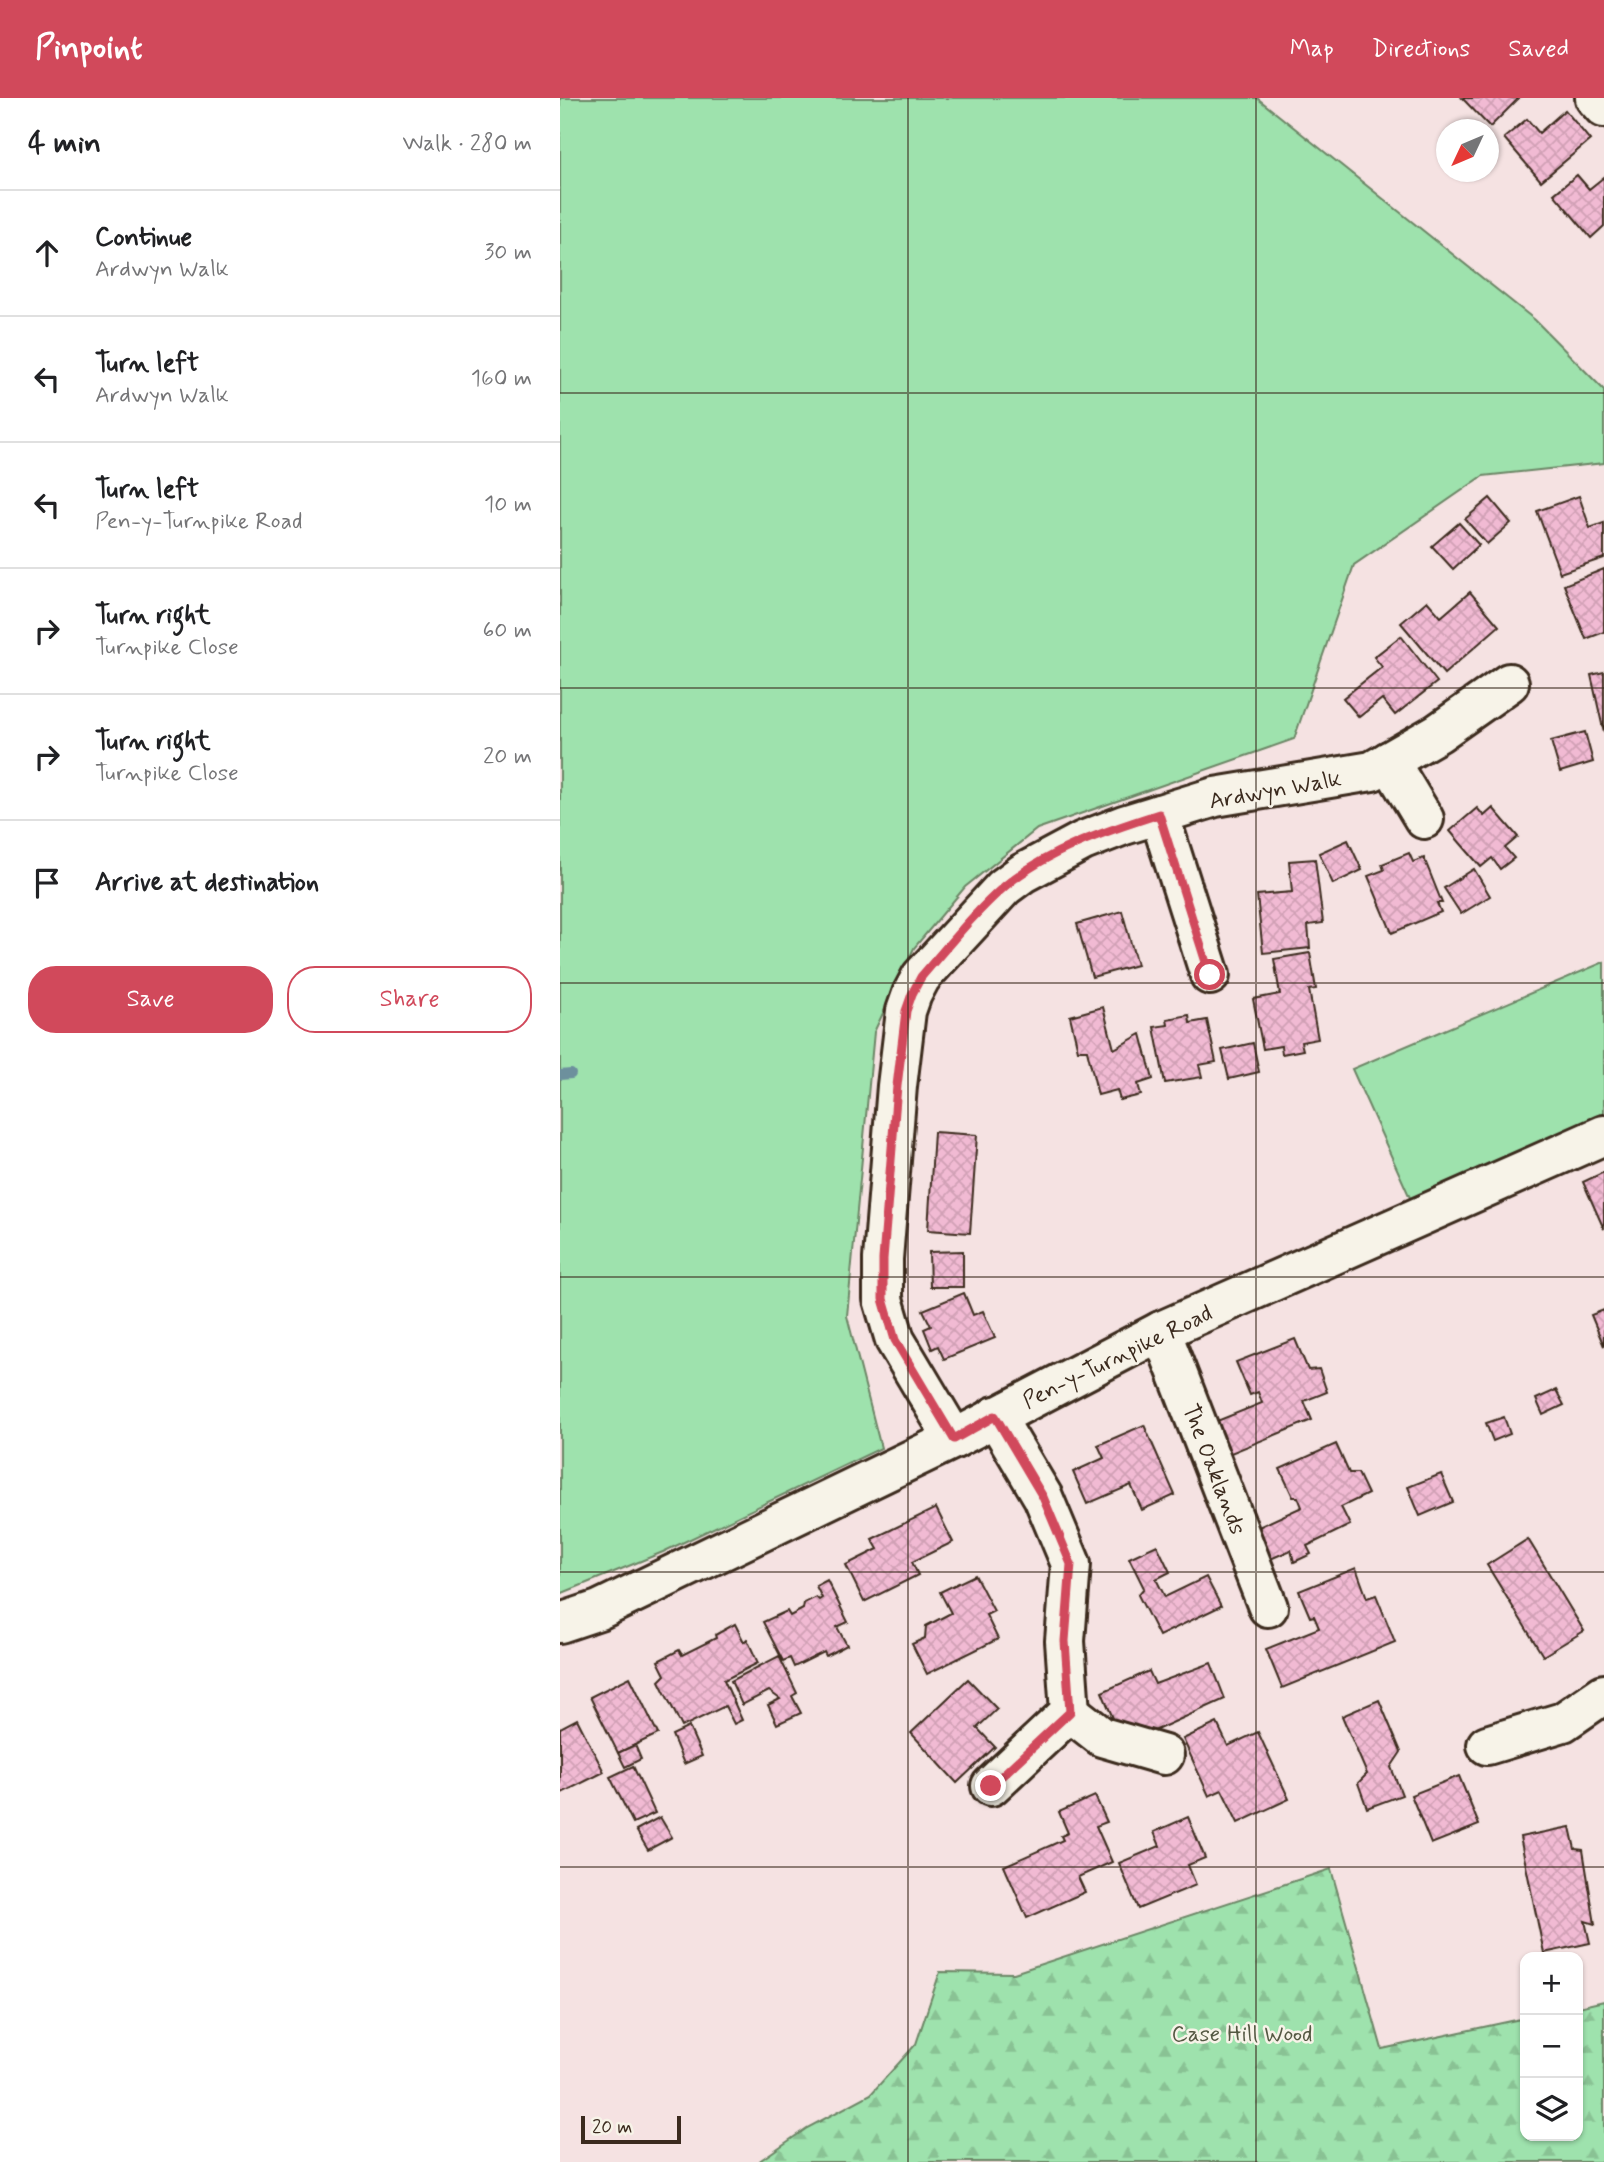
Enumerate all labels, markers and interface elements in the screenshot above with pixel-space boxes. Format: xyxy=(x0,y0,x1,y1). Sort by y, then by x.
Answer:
text: Pinpoint xyxy=(35,27,143,71)
text: Map xyxy=(1290,34,1334,65)
text: Directions xyxy=(1372,34,1470,65)
text: Saved xyxy=(1508,34,1569,65)
north arrow xyxy=(1436,119,1499,182)
text: 4 min xyxy=(28,124,101,163)
text: Walk · 280 m xyxy=(402,129,532,159)
text: Continue xyxy=(95,221,192,255)
icon: ahead xyxy=(28,234,66,272)
text: 30 m xyxy=(484,238,532,268)
text: Ardwyn Walk xyxy=(95,255,229,285)
text: Turn left xyxy=(95,347,199,381)
icon: left xyxy=(28,360,66,398)
text: 160 m xyxy=(471,364,532,394)
text: Ardwyn Walk xyxy=(95,381,229,411)
text: Turn left xyxy=(95,473,199,507)
icon: left xyxy=(28,486,66,524)
text: 10 m xyxy=(484,490,532,520)
text: Pen-y-Turnpike Road xyxy=(95,507,302,537)
text: Turn right xyxy=(95,599,211,633)
icon: right xyxy=(28,612,66,650)
text: 60 m xyxy=(483,616,532,646)
text: Turnpike Close xyxy=(95,633,239,663)
text: Turn right xyxy=(95,725,211,759)
icon: right xyxy=(28,738,66,776)
text: 20 m xyxy=(483,742,532,772)
text: Turnpike Close xyxy=(95,759,239,789)
street label: Ardwyn Walk xyxy=(1207,765,1344,817)
icon: arrive xyxy=(28,864,66,902)
text: Arrive at destination xyxy=(95,866,319,900)
route start xyxy=(1194,959,1225,990)
button: Save xyxy=(28,966,273,1033)
button: Share xyxy=(287,966,532,1033)
street label: Pen-y-Turnpike Road xyxy=(1018,1299,1218,1417)
street label: The Oaklands xyxy=(1174,1400,1252,1539)
route end xyxy=(975,1770,1006,1801)
map controls xyxy=(1520,1952,1583,2141)
button: + xyxy=(1520,1952,1583,2015)
button: − xyxy=(1520,2015,1583,2078)
park label: Case Hill Wood xyxy=(1171,2020,1313,2050)
button: layers xyxy=(1520,2078,1583,2141)
scale bar xyxy=(581,2113,681,2145)
text: 20 m xyxy=(592,2115,632,2140)

